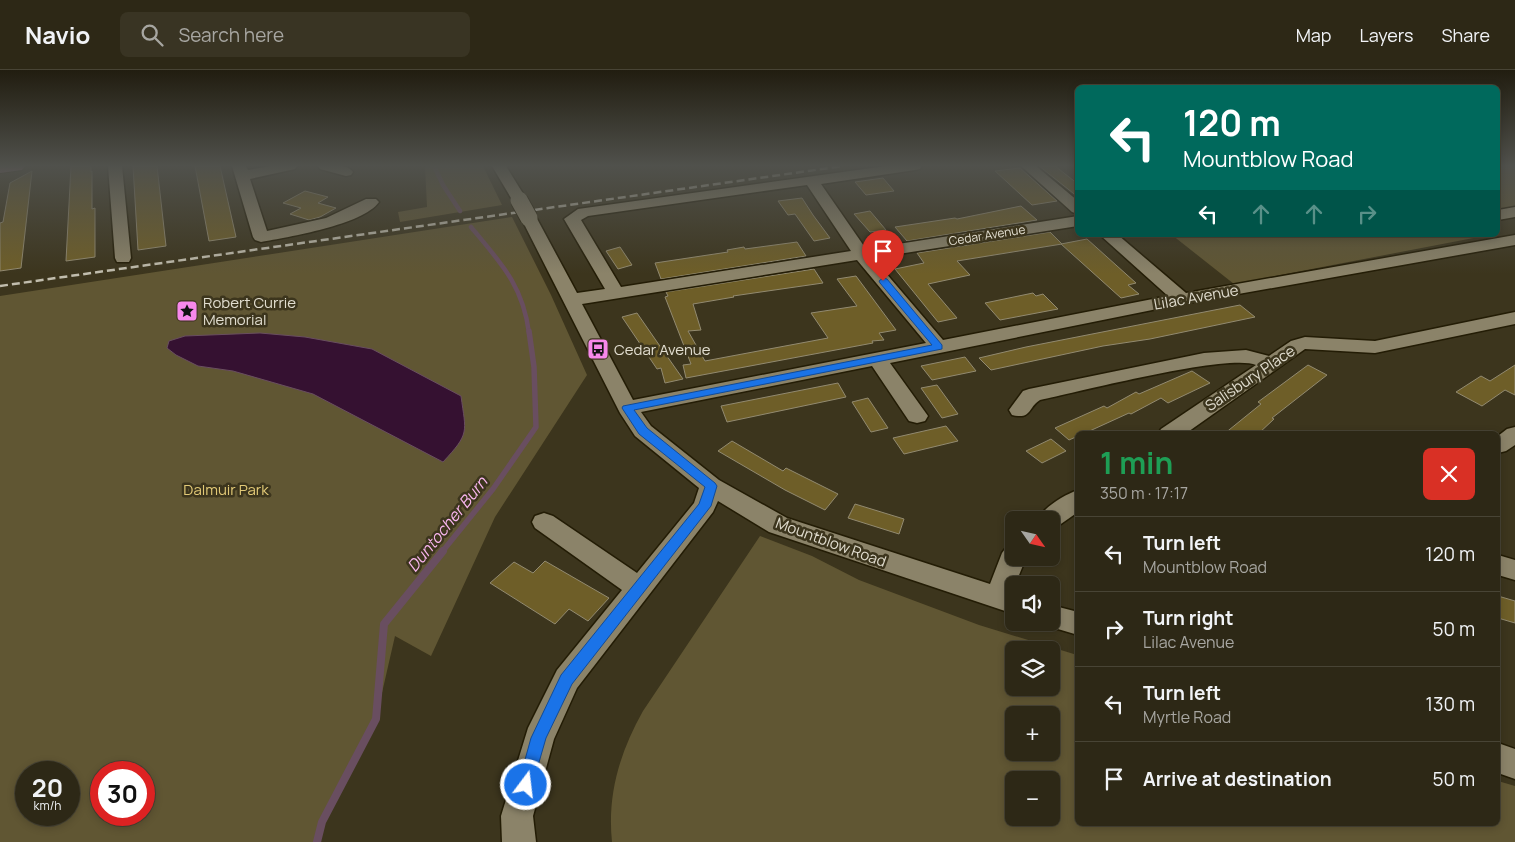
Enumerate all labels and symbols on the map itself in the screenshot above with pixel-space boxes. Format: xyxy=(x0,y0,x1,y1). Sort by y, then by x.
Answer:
street label: Cedar Avenue xyxy=(948,221,1026,249)
pin xyxy=(862,230,904,281)
street label: Lilac Avenue xyxy=(1152,279,1240,315)
place label: Robert Currie Memorial xyxy=(203,292,296,330)
place icon: Robert Currie Memorial xyxy=(175,299,199,323)
bus stop icon: Cedar Avenue xyxy=(586,337,610,361)
place label: Cedar Avenue xyxy=(614,339,711,360)
street label: Salisbury Place xyxy=(1201,340,1299,416)
water label: Duntocher Burn xyxy=(402,471,493,576)
park label: Dalmuir Park xyxy=(183,479,269,500)
north arrow xyxy=(1005,511,1060,566)
street label: Mountblow Road xyxy=(773,512,889,572)
position arrow xyxy=(499,758,551,810)
speed limit sign: 30 xyxy=(90,761,155,826)

